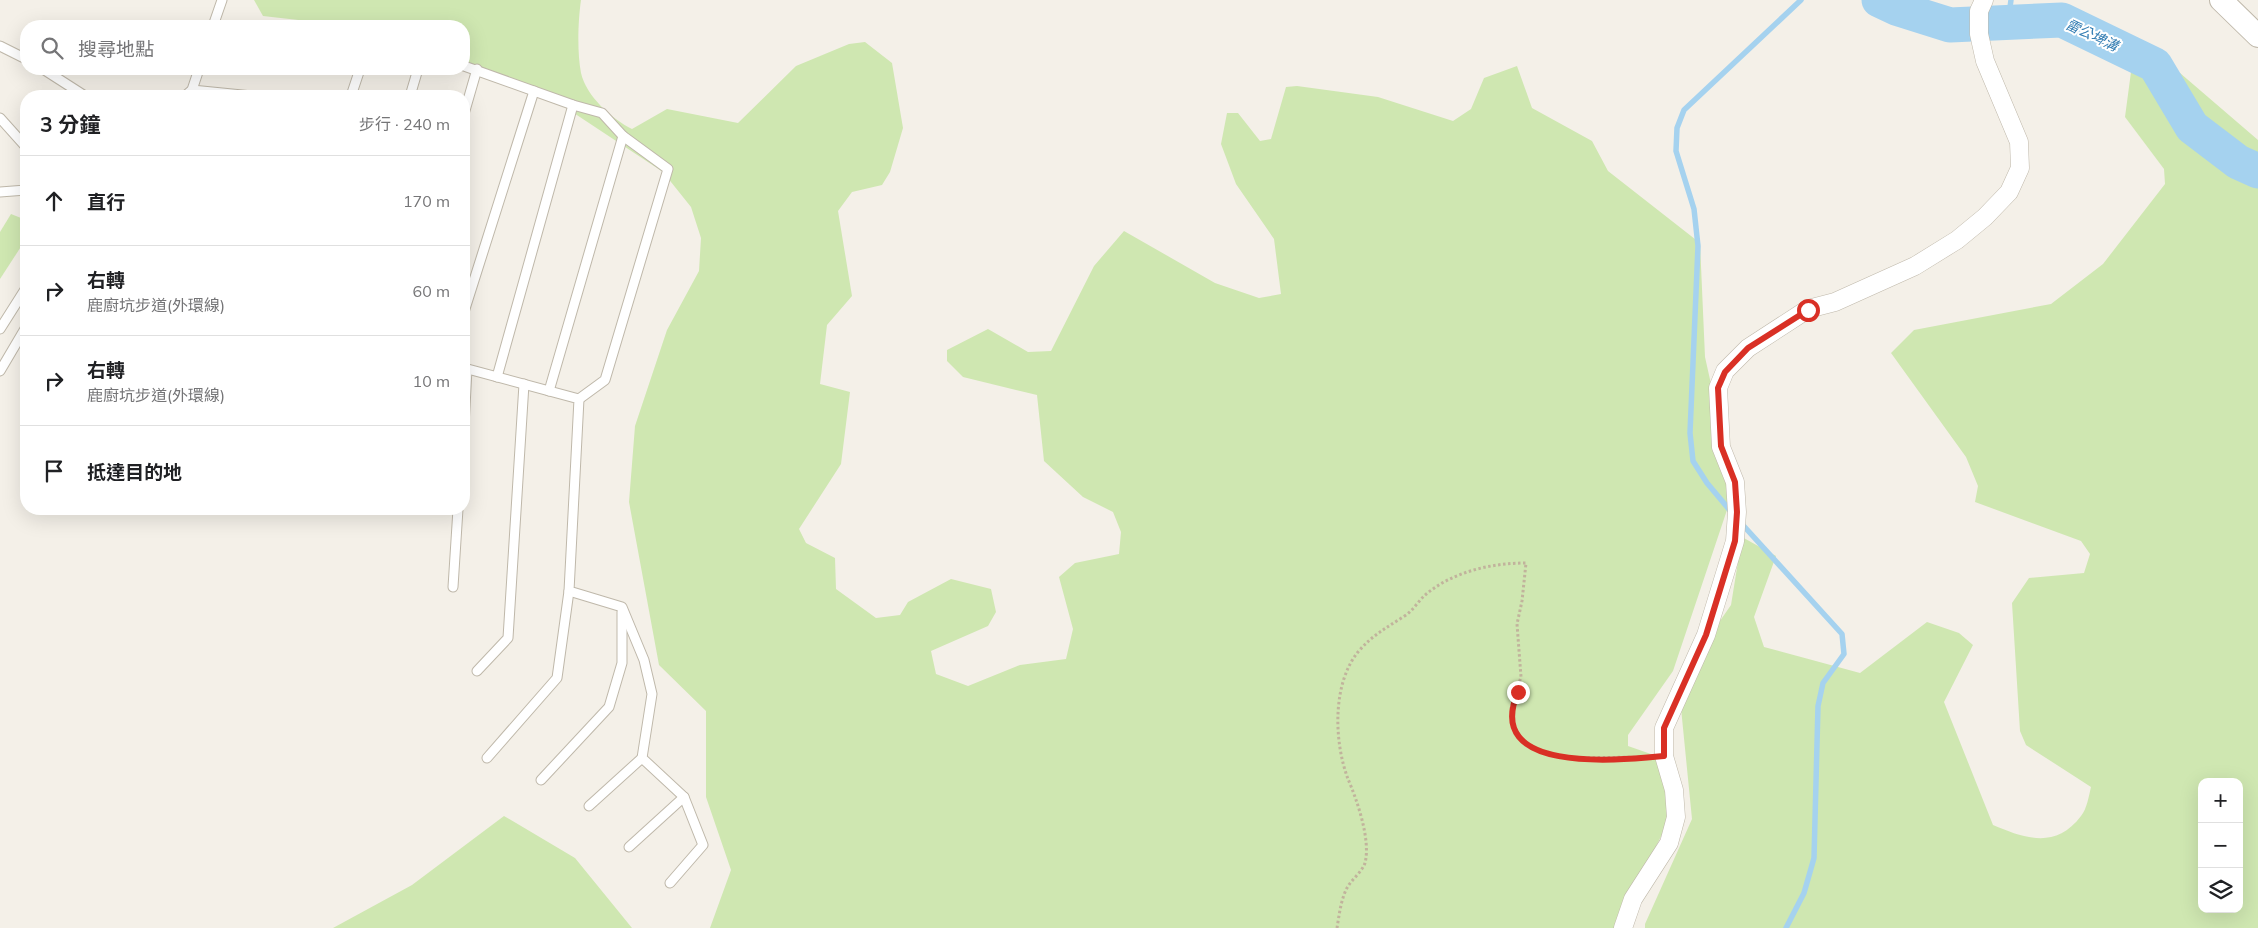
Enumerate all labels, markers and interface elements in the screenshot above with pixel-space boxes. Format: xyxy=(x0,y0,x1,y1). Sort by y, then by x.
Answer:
water label: 雷公埤溝 xyxy=(2063,15,2123,56)
search box xyxy=(20,20,470,75)
icon: search xyxy=(38,34,66,62)
text: 搜尋地點 xyxy=(78,37,154,61)
text: 3 分鐘 xyxy=(40,111,100,137)
text: 步行 · 240 m xyxy=(359,114,450,134)
icon: ahead xyxy=(40,187,68,215)
text: 直行 xyxy=(87,190,125,214)
text: 170 m xyxy=(403,191,450,211)
text: 右轉 xyxy=(87,268,125,292)
icon: right xyxy=(40,277,68,305)
text: 60 m xyxy=(413,281,450,301)
text: 鹿廚坑步道(外環線) xyxy=(87,295,225,315)
route start xyxy=(1797,299,1820,322)
text: 右轉 xyxy=(87,358,125,382)
icon: right xyxy=(40,367,68,395)
text: 10 m xyxy=(413,371,450,391)
text: 鹿廚坑步道(外環線) xyxy=(87,385,225,405)
icon: arrive xyxy=(40,457,68,485)
text: 抵達目的地 xyxy=(87,460,182,484)
route end xyxy=(1507,681,1530,704)
map controls xyxy=(2198,778,2243,913)
button: + xyxy=(2198,778,2243,823)
button: − xyxy=(2198,823,2243,868)
button: layers xyxy=(2198,868,2243,913)

